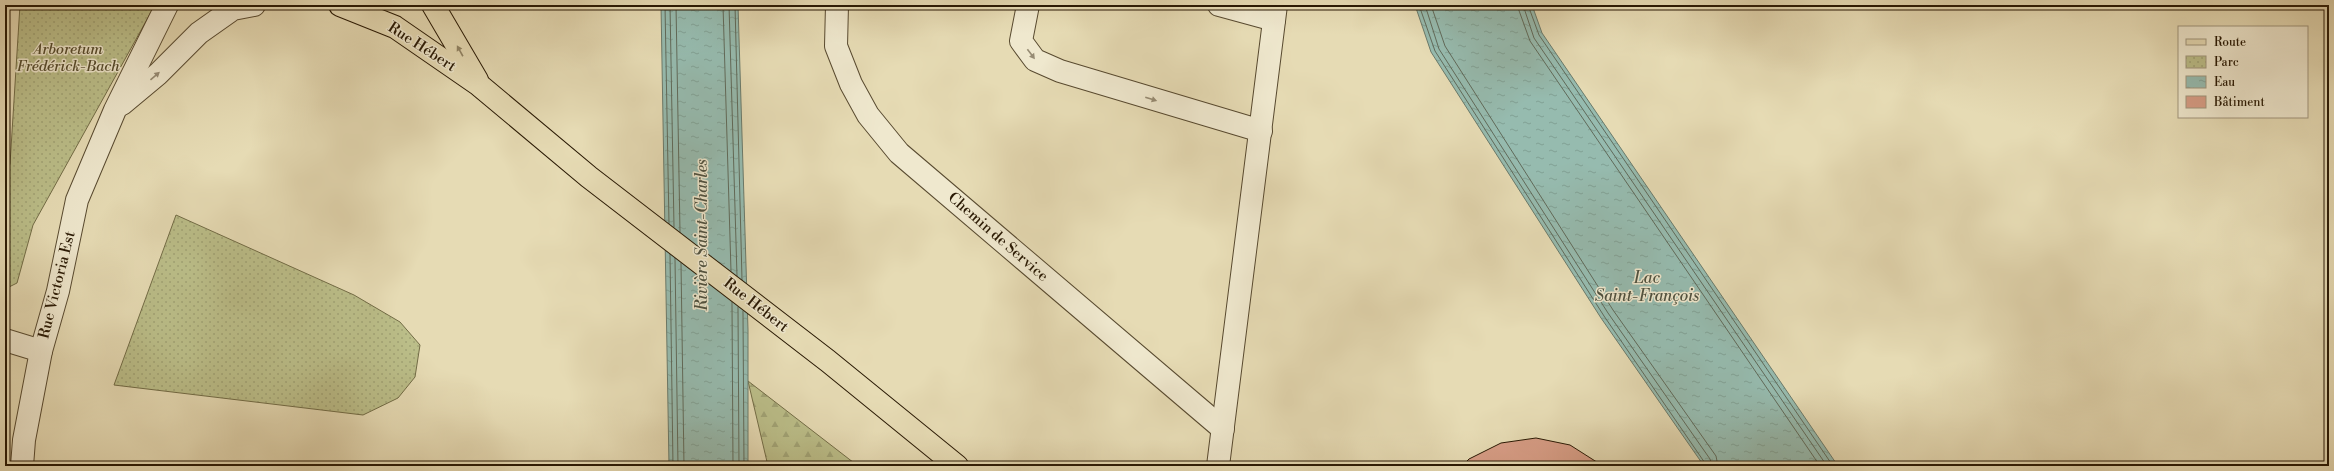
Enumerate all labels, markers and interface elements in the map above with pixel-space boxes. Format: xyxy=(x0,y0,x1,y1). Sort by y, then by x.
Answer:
street label: Rue Hébert xyxy=(384,18,460,76)
legend xyxy=(2178,26,2308,118)
text: Route xyxy=(2214,35,2246,50)
park label: Arboretum Frédérick-Bach xyxy=(16,40,120,76)
one-way arrow xyxy=(456,45,463,57)
one-way arrow xyxy=(1026,49,1034,59)
text: Parc xyxy=(2214,55,2239,70)
one-way arrow xyxy=(150,71,160,81)
text: Eau xyxy=(2214,75,2235,90)
text: Bâtiment xyxy=(2213,95,2265,110)
one-way arrow xyxy=(1145,96,1157,102)
water label: Rivière Saint-Charles xyxy=(692,159,712,312)
street label: Chemin de Service xyxy=(944,188,1052,286)
street label: Rue Victoria Est xyxy=(34,229,80,341)
water label: Lac Saint-François xyxy=(1595,268,1699,306)
street label: Rue Hébert xyxy=(720,274,793,337)

